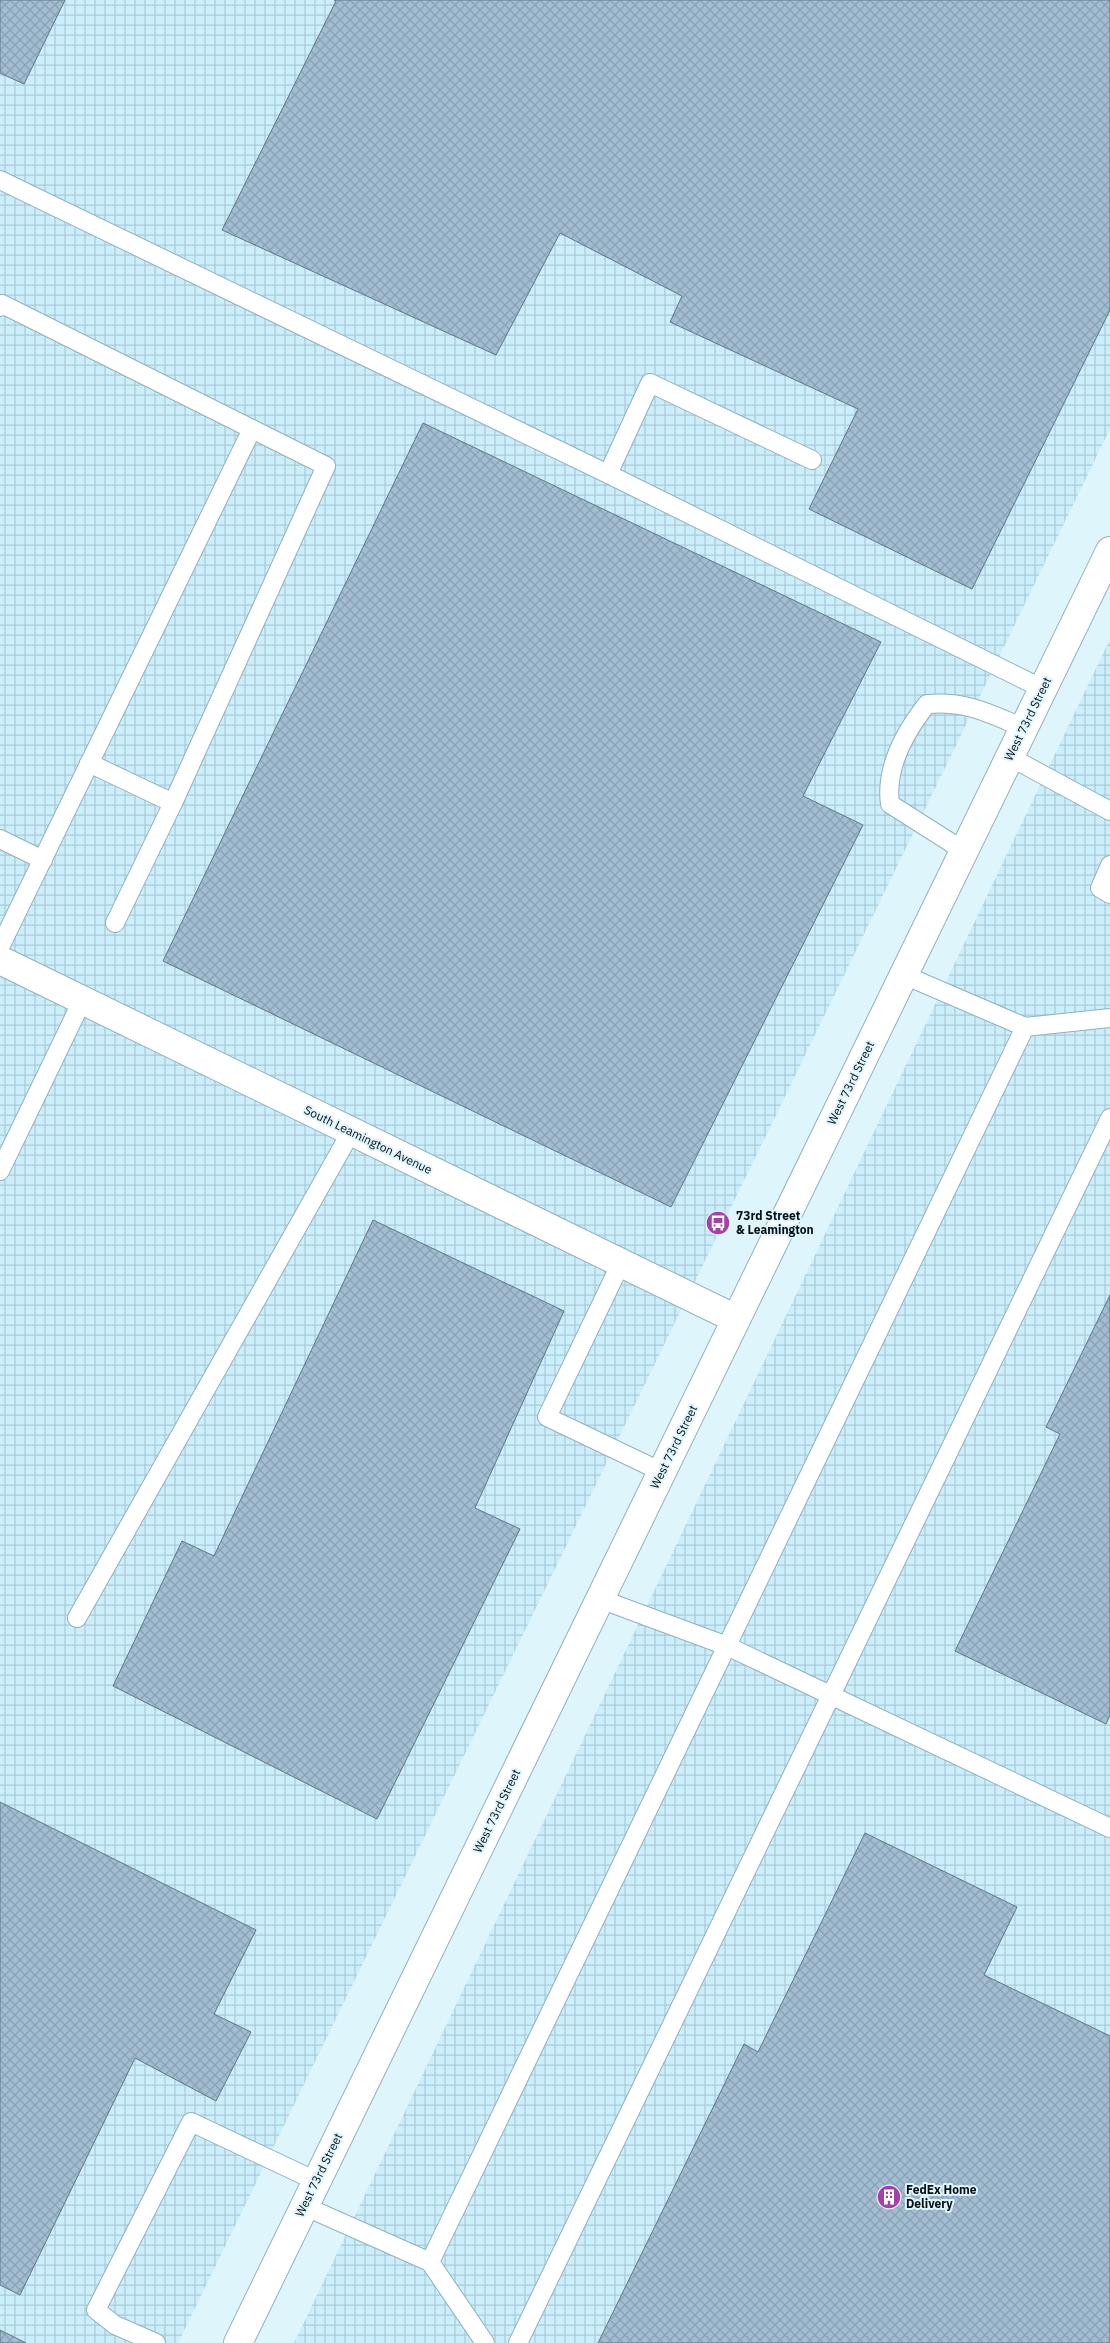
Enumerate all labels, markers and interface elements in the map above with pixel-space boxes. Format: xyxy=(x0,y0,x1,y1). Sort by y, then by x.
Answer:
street label: West 73rd Street xyxy=(1001,674,1054,763)
street label: West 73rd Street xyxy=(824,1038,877,1127)
street label: South Leamington Avenue xyxy=(302,1102,435,1177)
place label: 73rd Street & Leamington xyxy=(736,1208,814,1237)
bus stop icon: 73rd Street & Leamington xyxy=(705,1210,731,1236)
street label: West 73rd Street xyxy=(647,1402,700,1491)
street label: West 73rd Street xyxy=(470,1766,523,1855)
street label: West 73rd Street xyxy=(292,2130,345,2219)
place label: FedEx Home Delivery xyxy=(906,2182,977,2211)
building icon: FedEx Home Delivery xyxy=(876,2184,902,2210)

